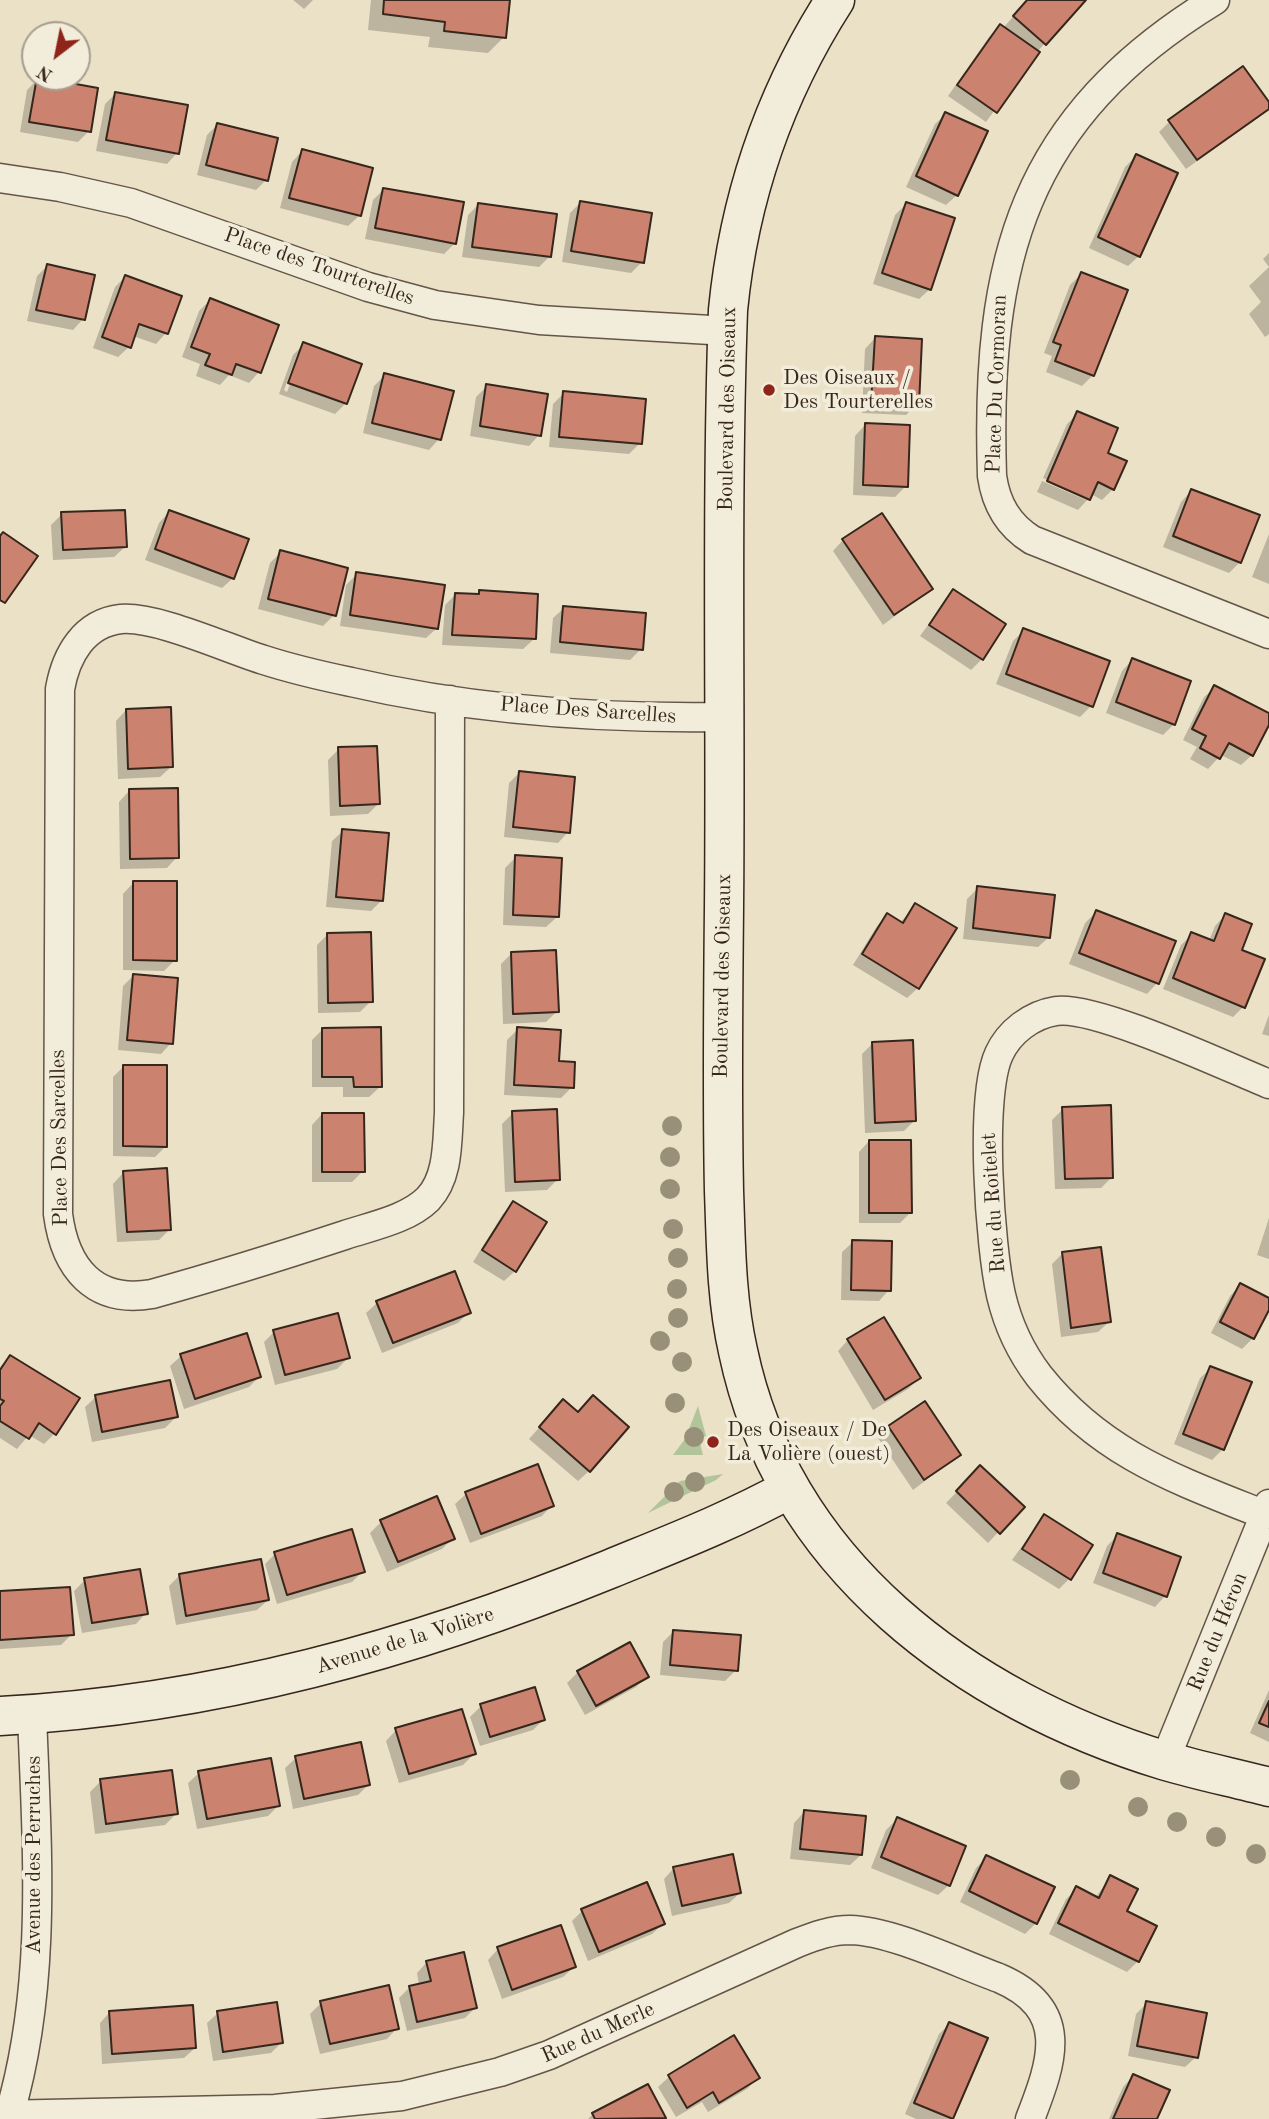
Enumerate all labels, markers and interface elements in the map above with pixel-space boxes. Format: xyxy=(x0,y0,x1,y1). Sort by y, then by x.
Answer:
north arrow xyxy=(21,21,91,91)
text: N xyxy=(34,61,57,84)
street label: Place des Tourterelles xyxy=(220,223,418,311)
street label: Place Du Cormoran xyxy=(981,294,1013,474)
street label: Boulevard des Oiseaux xyxy=(714,306,742,512)
place label: Des Oiseaux / Des Tourterelles xyxy=(783,365,933,415)
marker: Des Oiseaux / Des Tourterelles xyxy=(761,382,777,398)
street label: Place Des Sarcelles xyxy=(499,692,677,730)
street label: Boulevard des Oiseaux xyxy=(709,873,737,1079)
street label: Place Des Sarcelles xyxy=(46,1049,74,1227)
street label: Rue du Roitelet xyxy=(977,1132,1011,1274)
place label: Des Oiseaux / De La Volière (ouest) xyxy=(727,1417,890,1467)
marker: Des Oiseaux / De La Volière (ouest) xyxy=(705,1434,721,1450)
street label: Rue du Héron xyxy=(1183,1569,1253,1695)
street label: Avenue de la Volière xyxy=(313,1602,497,1680)
street label: Avenue des Perruches xyxy=(21,1756,47,1954)
street label: Rue du Merle xyxy=(538,1997,658,2069)

